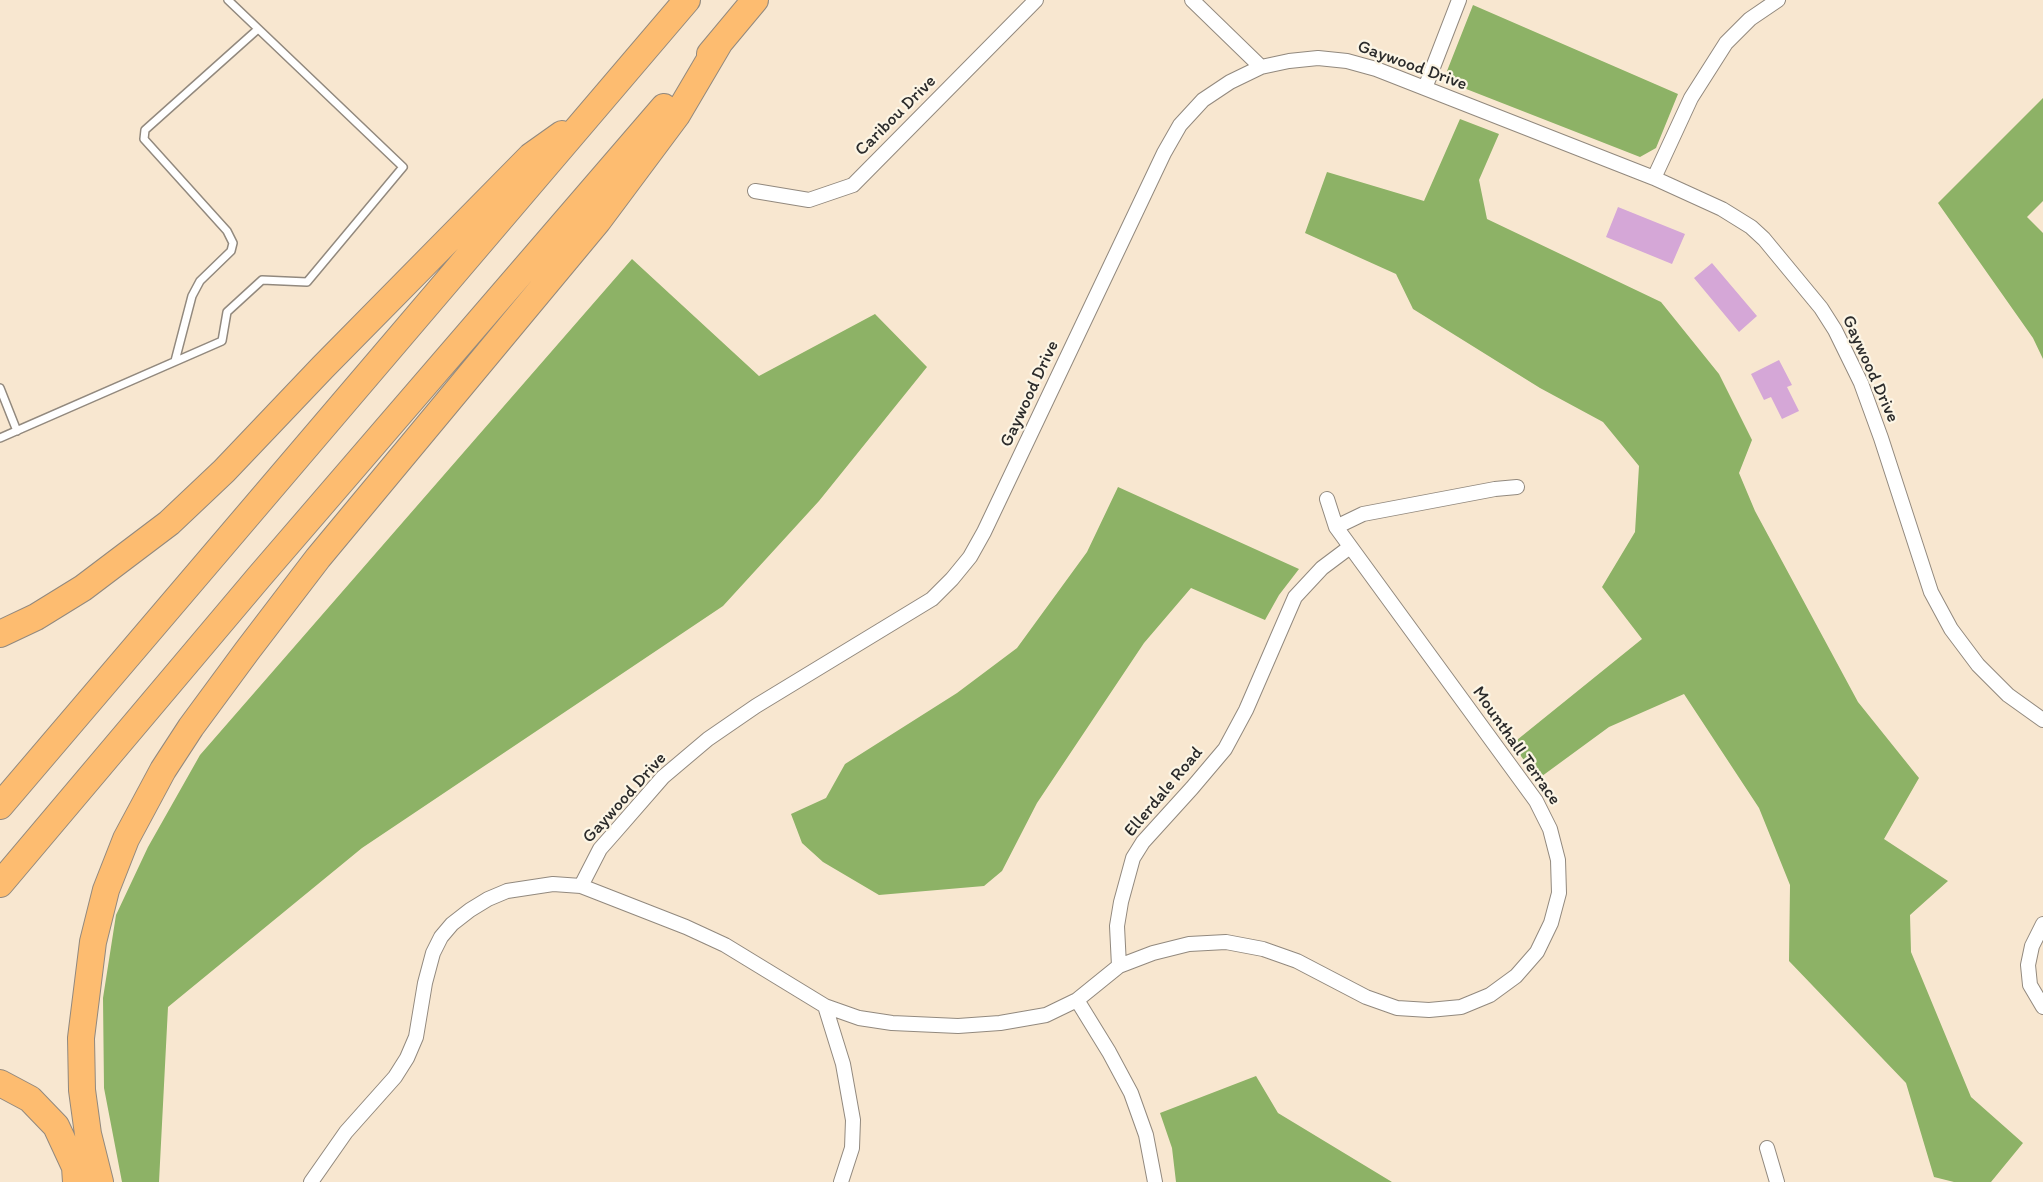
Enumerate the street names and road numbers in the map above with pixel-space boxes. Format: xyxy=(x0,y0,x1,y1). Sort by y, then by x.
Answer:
street label: Gaywood Drive xyxy=(1354,36,1470,96)
street label: Caribou Drive xyxy=(851,71,941,161)
street label: Gaywood Drive xyxy=(1837,312,1903,426)
street label: Gaywood Drive xyxy=(996,337,1064,451)
street label: Mounthall Terrace xyxy=(1467,682,1565,810)
street label: Ellerdale Road xyxy=(1120,742,1208,842)
street label: Gaywood Drive xyxy=(578,748,672,848)

